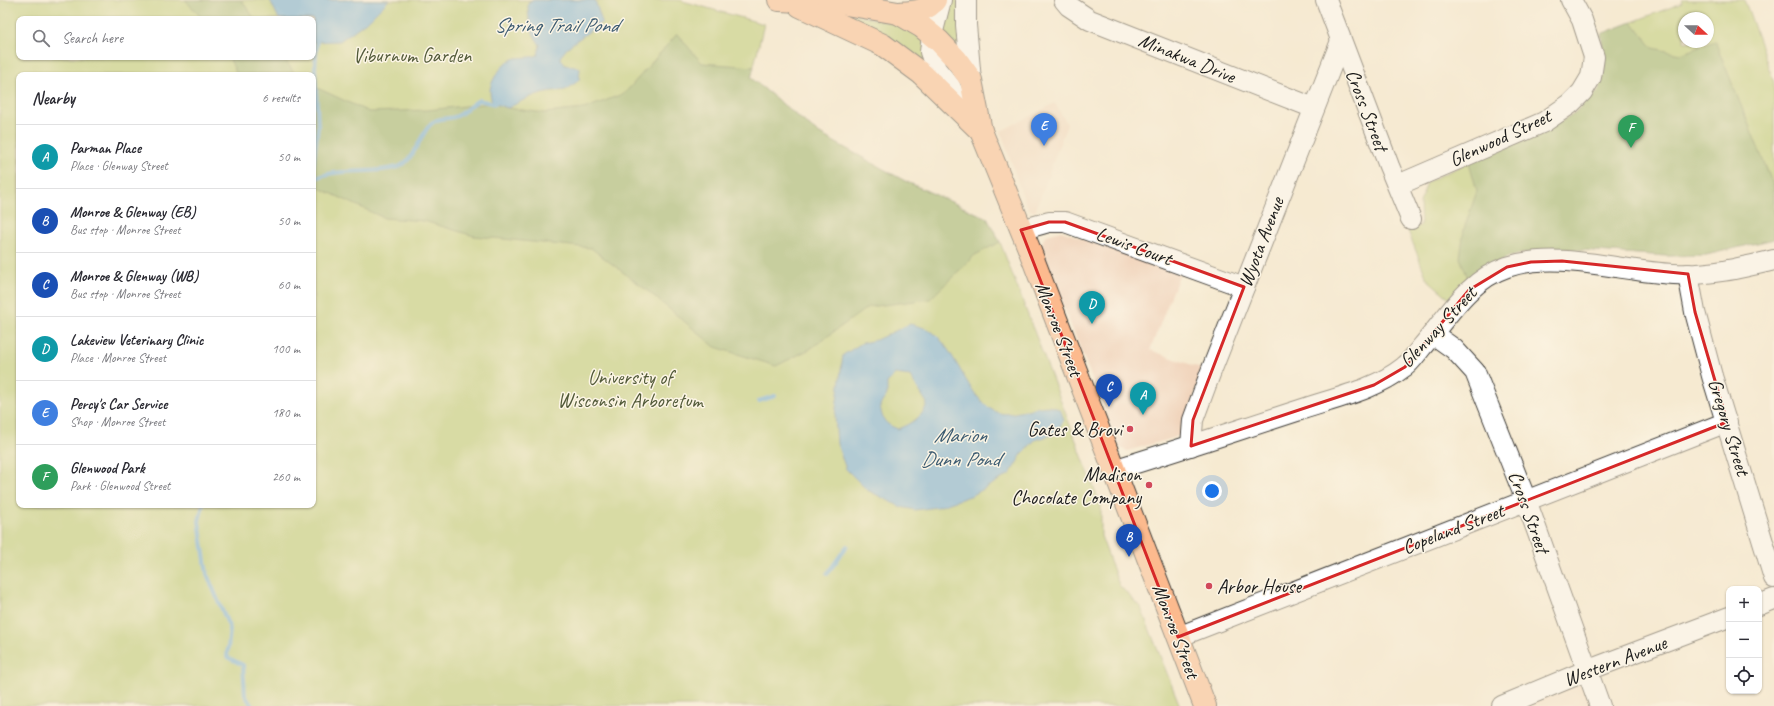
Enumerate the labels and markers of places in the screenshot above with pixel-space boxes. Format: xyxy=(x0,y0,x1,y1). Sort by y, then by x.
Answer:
pin: E xyxy=(1031,113,1057,146)
pin: F xyxy=(1618,115,1644,148)
pin: D xyxy=(1079,291,1105,324)
pin: C xyxy=(1096,374,1122,407)
pin: A xyxy=(1130,382,1156,415)
place label: Gates & Brovi xyxy=(1028,417,1124,442)
marker: Gates & Brovi xyxy=(1125,424,1135,434)
place label: Madison Chocolate Company xyxy=(1011,462,1142,510)
marker: Madison Chocolate Company xyxy=(1144,480,1154,490)
pin: B xyxy=(1116,524,1142,557)
place label: Arbor House xyxy=(1217,574,1302,599)
marker: Arbor House xyxy=(1204,581,1214,591)

